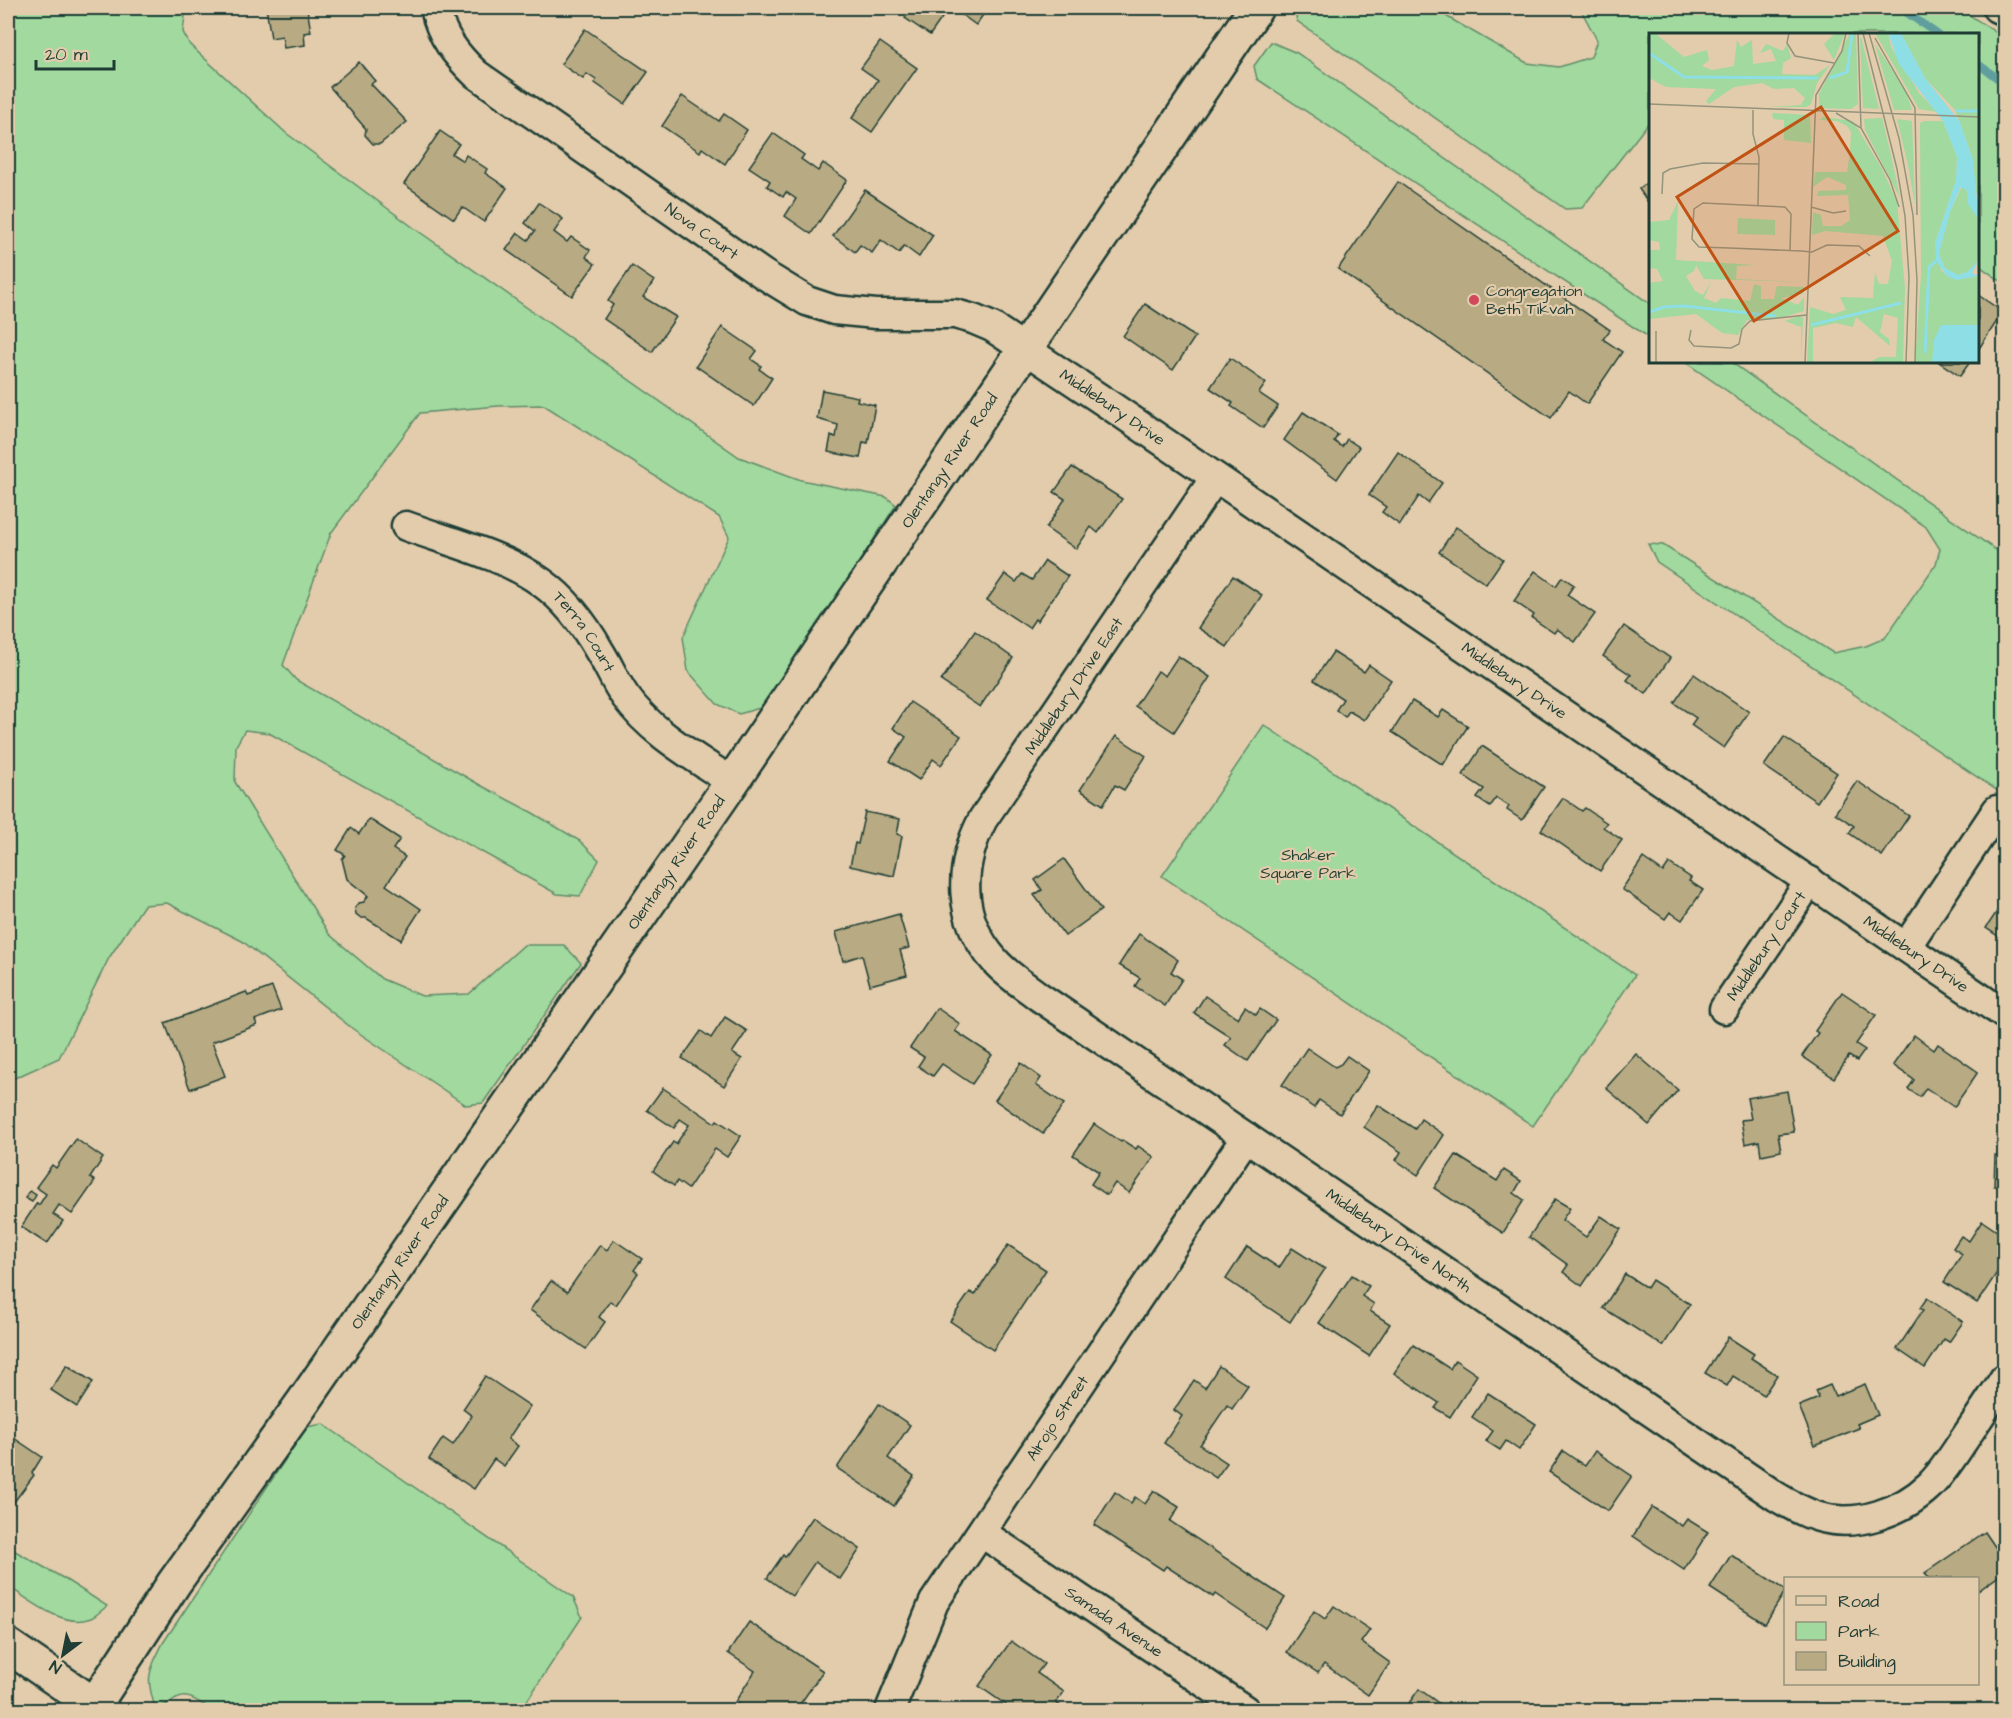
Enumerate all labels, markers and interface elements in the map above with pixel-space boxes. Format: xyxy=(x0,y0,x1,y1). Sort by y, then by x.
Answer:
scale bar xyxy=(36,33,114,71)
inset map xyxy=(1649,33,1979,363)
text: 20 m xyxy=(45,42,88,67)
street label: Nova Court xyxy=(660,198,744,265)
place label: Congregation Beth Tikvah xyxy=(1486,280,1582,320)
marker: Congregation Beth Tikvah xyxy=(1467,293,1481,307)
street label: Middlebury Drive xyxy=(1055,364,1170,451)
street label: Olentangy River Road xyxy=(896,389,1003,533)
street label: Terra Court xyxy=(548,586,620,676)
street label: Middlebury Drive East xyxy=(1020,612,1129,760)
street label: Middlebury Drive xyxy=(1457,637,1571,724)
street label: Olentangy River Road xyxy=(622,791,730,934)
park label: Shaker Square Park xyxy=(1260,844,1356,884)
street label: Middlebury Court xyxy=(1722,886,1812,1005)
street label: Middlebury Drive xyxy=(1859,910,1973,998)
street label: Middlebury Drive North xyxy=(1321,1183,1476,1298)
street label: Olentangy River Road xyxy=(346,1191,454,1334)
street label: Alrojo Street xyxy=(1021,1371,1094,1465)
legend xyxy=(1784,1577,1979,1685)
street label: Samada Avenue xyxy=(1061,1581,1168,1663)
text: Road xyxy=(1838,1589,1879,1614)
text: Park xyxy=(1838,1619,1880,1644)
north arrow xyxy=(33,1625,93,1685)
text: Building xyxy=(1838,1649,1896,1675)
text: N xyxy=(45,1655,66,1679)

